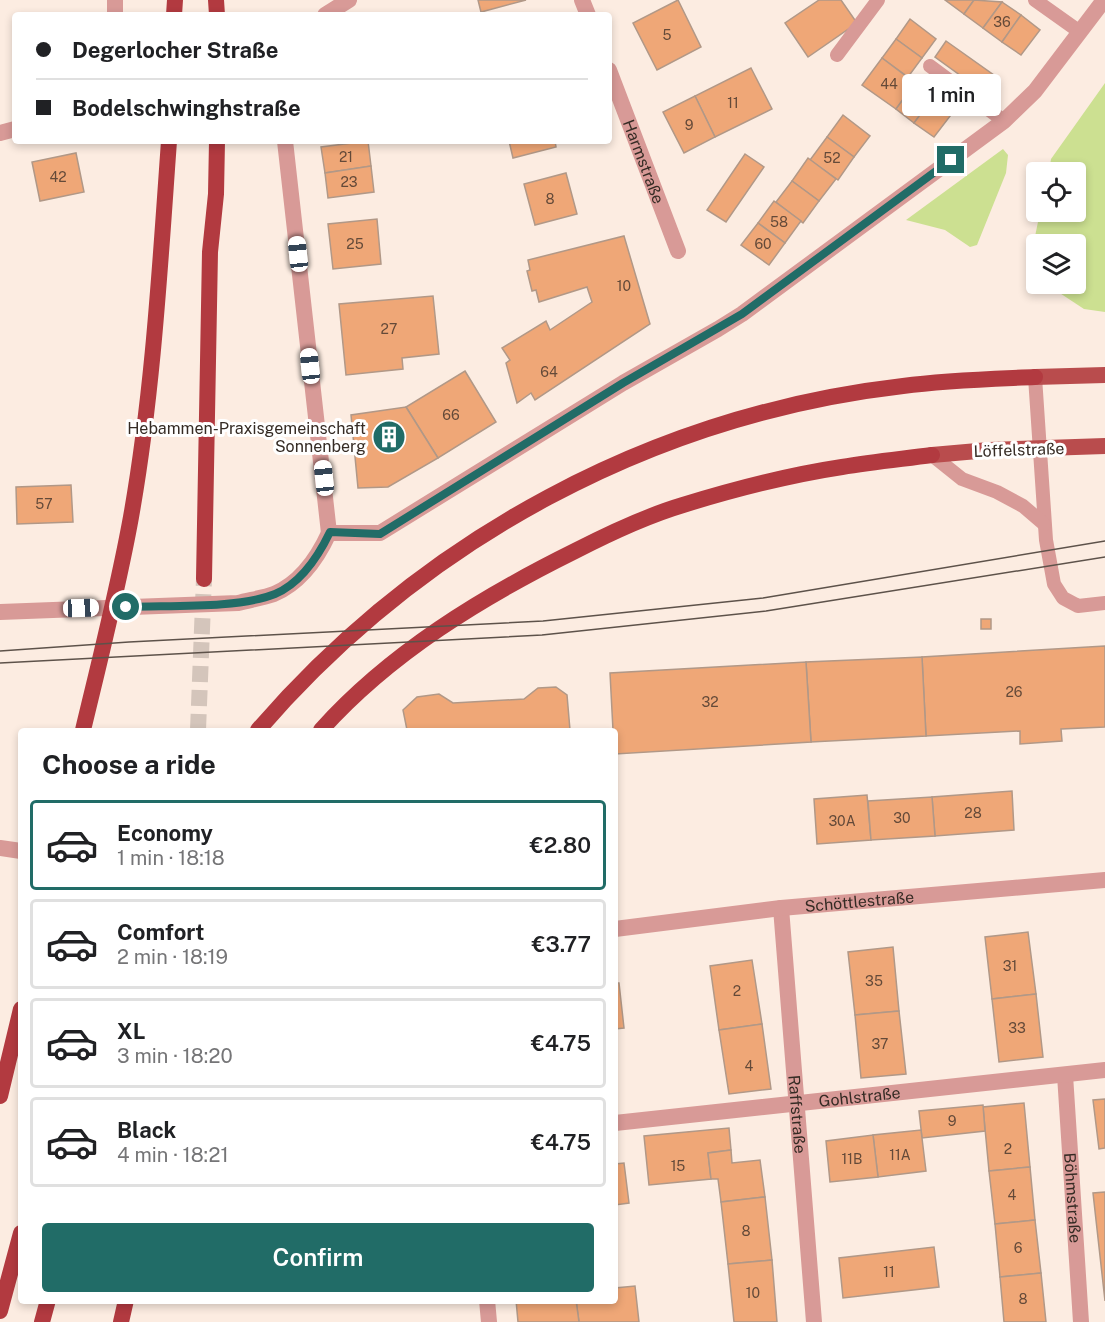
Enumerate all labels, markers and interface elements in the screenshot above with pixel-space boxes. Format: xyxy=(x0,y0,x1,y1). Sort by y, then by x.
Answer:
house number: 36 xyxy=(993,14,1011,30)
house number: 5 xyxy=(663,27,672,43)
text: Degerlocher Straße xyxy=(72,37,278,63)
callout: 1 min xyxy=(902,73,1000,115)
house number: 44 xyxy=(880,76,898,92)
text: 1 min xyxy=(928,83,975,107)
text: Bodelschwinghstraße xyxy=(72,95,301,121)
house number: 11 xyxy=(727,95,739,111)
street label: Harmstraße xyxy=(619,117,669,206)
house number: 9 xyxy=(685,117,694,133)
route end xyxy=(937,146,964,173)
house number: 21 xyxy=(339,149,353,165)
house number: 52 xyxy=(823,150,841,166)
map controls xyxy=(1026,162,1086,294)
button: locate xyxy=(1026,162,1086,222)
house number: 42 xyxy=(49,169,67,185)
house number: 23 xyxy=(340,174,358,190)
house number: 8 xyxy=(545,191,555,207)
house number: 58 xyxy=(770,214,788,230)
button: layers xyxy=(1026,234,1086,294)
car xyxy=(287,235,309,273)
house number: 25 xyxy=(346,236,364,252)
house number: 60 xyxy=(754,236,772,252)
house number: 10 xyxy=(617,278,631,294)
house number: 27 xyxy=(381,321,397,337)
car xyxy=(299,347,321,385)
house number: 64 xyxy=(540,364,558,380)
house number: 66 xyxy=(442,407,460,423)
place label: Hebammen-Praxisgemeinschaft Sonnenberg xyxy=(127,419,366,456)
building icon: Hebammen-Praxisgemeinschaft Sonnenberg xyxy=(371,419,407,455)
street label: Löffelstraße xyxy=(973,439,1065,461)
car xyxy=(313,459,335,497)
house number: 57 xyxy=(35,496,53,512)
route start xyxy=(112,593,139,620)
car xyxy=(63,598,99,618)
house number: 26 xyxy=(1005,684,1023,700)
house number: 32 xyxy=(701,694,719,710)
text: Choose a ride xyxy=(42,748,216,780)
house number: 28 xyxy=(964,805,982,821)
house number: 30 xyxy=(893,810,911,826)
house number: 30A xyxy=(828,813,856,829)
icon: car xyxy=(45,818,99,872)
text: Economy xyxy=(117,820,213,846)
text: €2.80 xyxy=(530,832,591,858)
text: 1 min · 18:18 xyxy=(117,846,225,870)
street label: Schöttlestraße xyxy=(804,887,915,915)
icon: car xyxy=(45,917,99,971)
text: Comfort xyxy=(117,919,204,945)
text: €3.77 xyxy=(532,931,591,957)
text: 2 min · 18:19 xyxy=(117,945,228,969)
house number: 31 xyxy=(1003,958,1017,974)
house number: 35 xyxy=(865,973,883,989)
house number: 2 xyxy=(733,983,741,999)
icon: car xyxy=(45,1016,99,1070)
text: XL xyxy=(117,1018,145,1044)
house number: 33 xyxy=(1008,1020,1026,1036)
text: €4.75 xyxy=(531,1030,591,1056)
house number: 37 xyxy=(872,1036,888,1052)
text: 3 min · 18:20 xyxy=(117,1044,233,1068)
house number: 4 xyxy=(745,1058,754,1074)
street label: Raffstraße xyxy=(785,1074,810,1154)
street label: Gohlstraße xyxy=(818,1083,901,1110)
house number: 9 xyxy=(948,1113,957,1129)
icon: car xyxy=(45,1115,99,1169)
text: Black xyxy=(117,1117,176,1143)
text: €4.75 xyxy=(531,1129,591,1155)
house number: 2 xyxy=(1004,1141,1012,1157)
text: 4 min · 18:21 xyxy=(117,1143,229,1167)
house number: 11A xyxy=(889,1147,911,1163)
house number: 11B xyxy=(842,1151,862,1167)
street label: Böhmstraße xyxy=(1061,1152,1085,1243)
house number: 15 xyxy=(671,1158,685,1174)
house number: 4 xyxy=(1008,1187,1017,1203)
button: Confirm xyxy=(42,1223,594,1292)
house number: 8 xyxy=(741,1223,751,1239)
house number: 6 xyxy=(1014,1240,1023,1256)
house number: 11 xyxy=(883,1264,895,1280)
house number: 10 xyxy=(746,1285,760,1301)
house number: 8 xyxy=(1018,1291,1028,1307)

